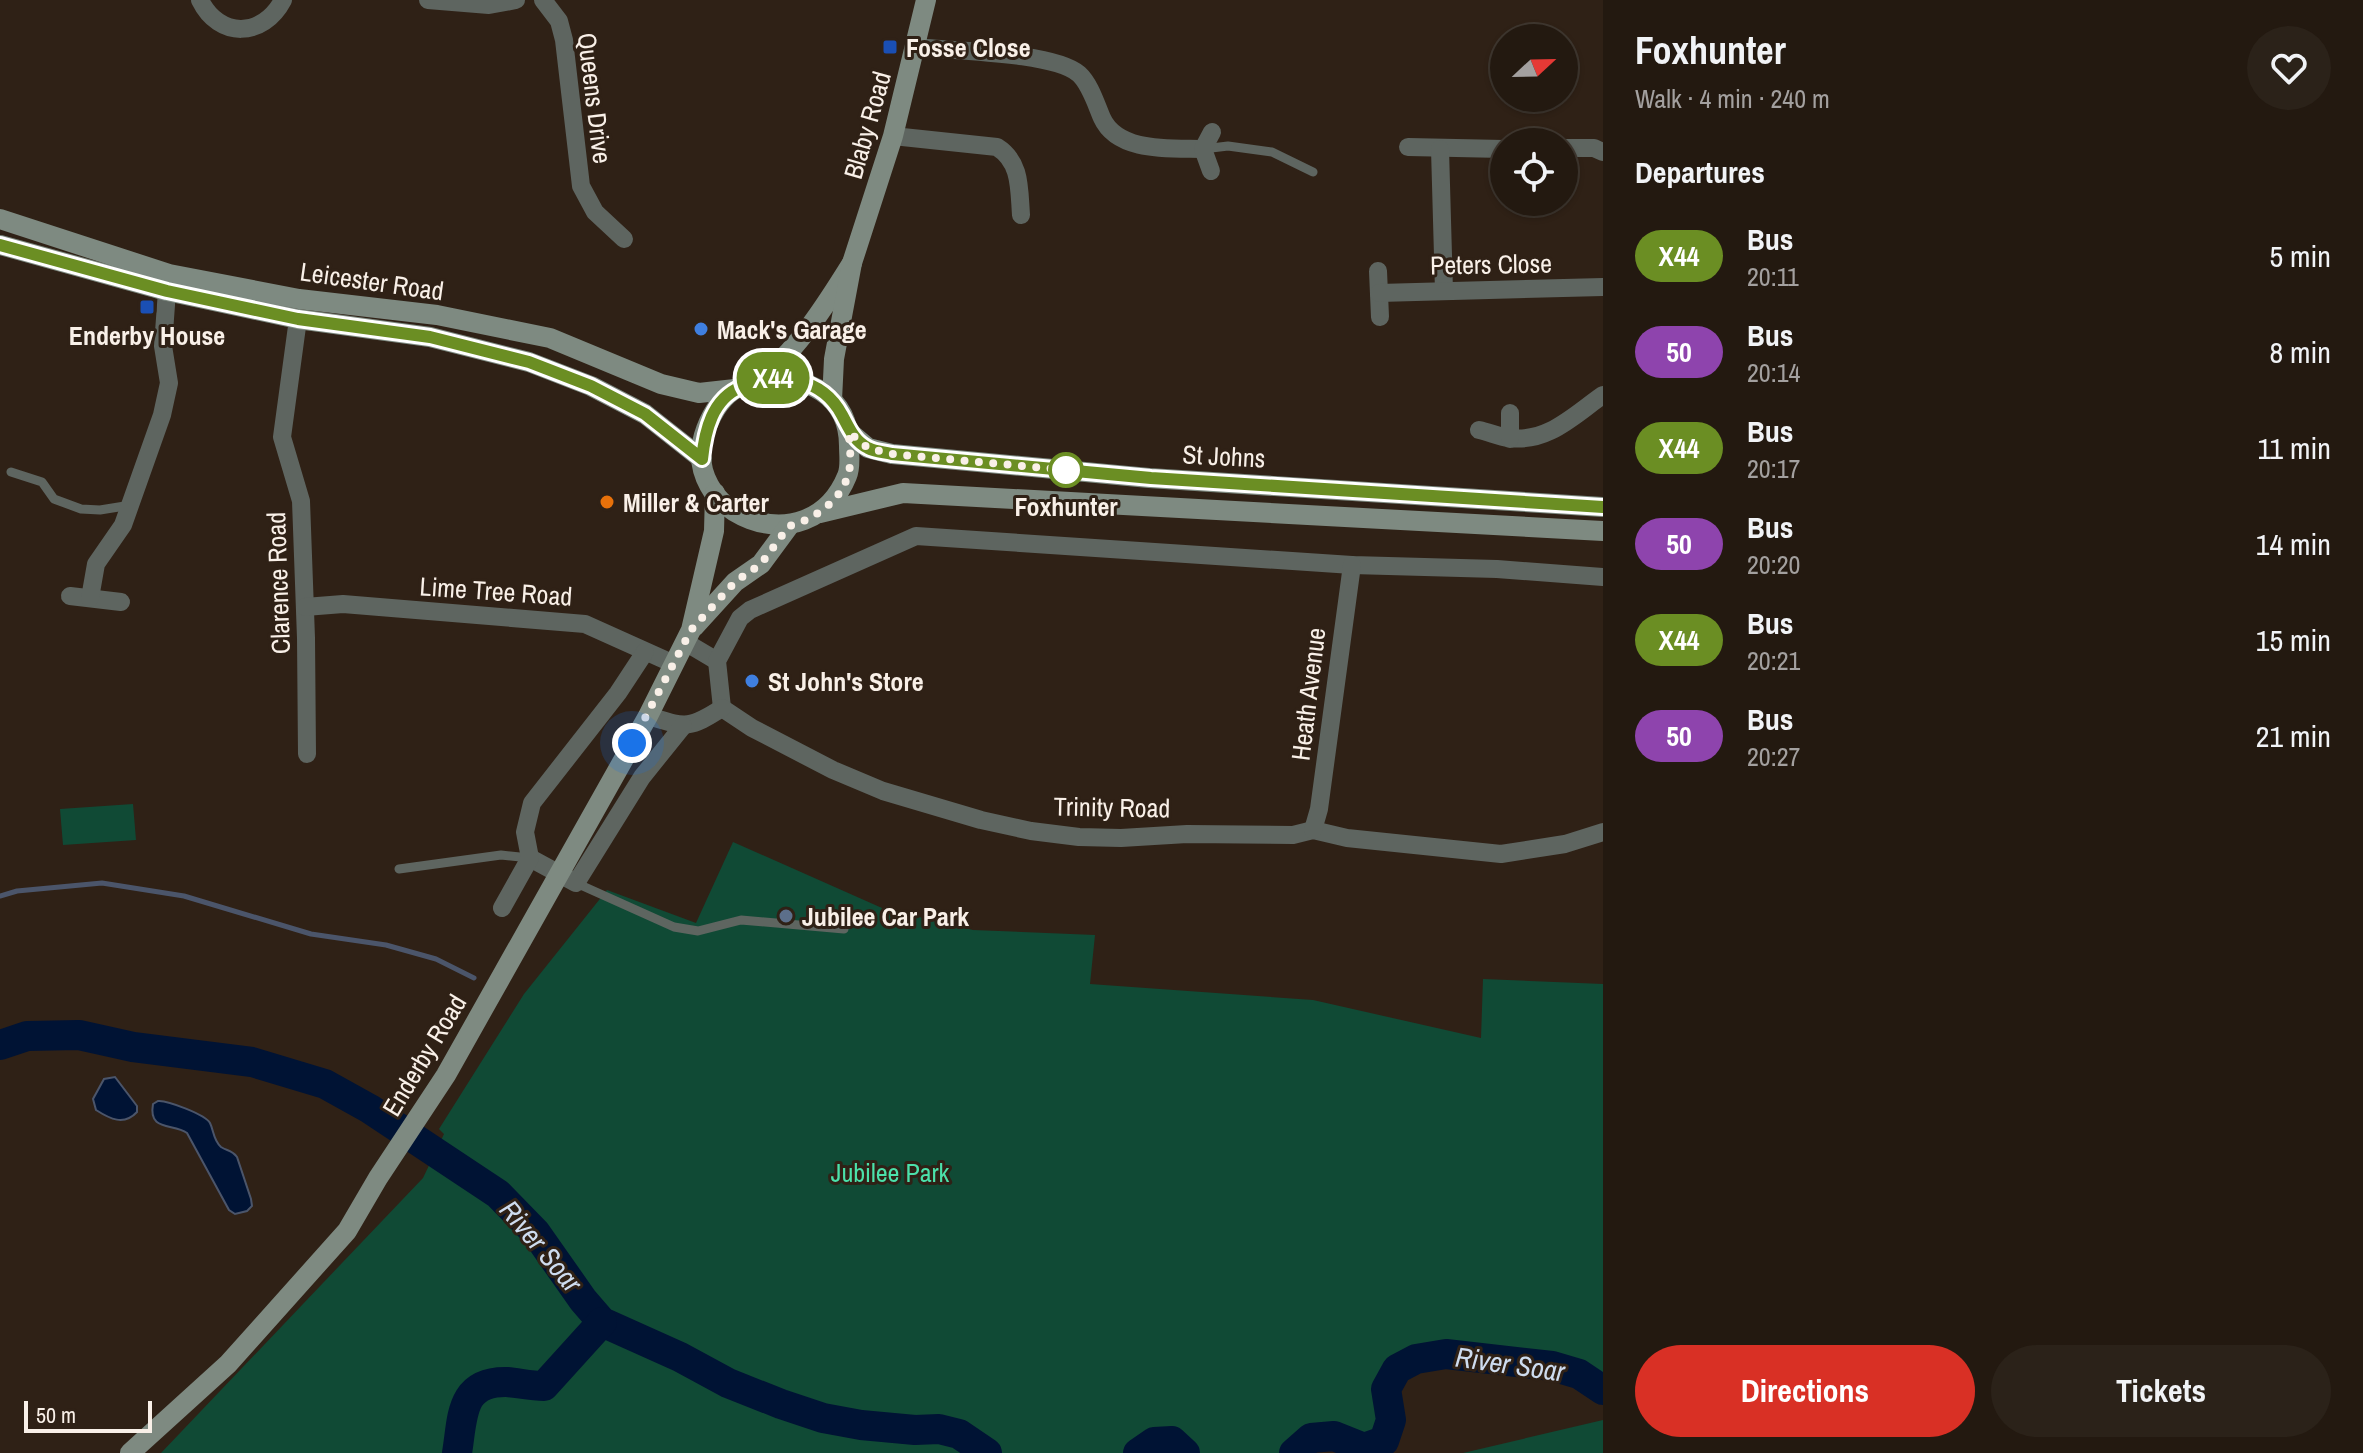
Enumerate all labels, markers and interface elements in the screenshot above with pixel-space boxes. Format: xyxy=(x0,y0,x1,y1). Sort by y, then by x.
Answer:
north arrow xyxy=(1490,24,1578,112)
map controls xyxy=(1490,24,1578,216)
text: Foxhunter xyxy=(1635,25,1786,76)
button: heart xyxy=(2247,26,2331,110)
place label: Fosse Close xyxy=(906,30,1031,65)
street label: Queens Drive xyxy=(570,31,620,165)
marker: Fosse Close xyxy=(881,38,899,56)
street label: Blaby Road xyxy=(835,67,899,183)
text: Walk · 4 min · 240 m xyxy=(1635,81,1830,116)
button: locate xyxy=(1490,128,1578,216)
text: Departures xyxy=(1635,152,1765,192)
text: Bus xyxy=(1747,219,1793,259)
text: 5 min xyxy=(2269,236,2331,276)
text: X44 xyxy=(1659,237,1699,275)
street label: Peters Close xyxy=(1430,245,1552,283)
street label: Leicester Road xyxy=(298,254,446,308)
text: 20:11 xyxy=(1747,259,1799,294)
marker: Enderby House xyxy=(138,298,156,316)
place label: Mack's Garage xyxy=(717,312,867,347)
text: Bus xyxy=(1747,315,1793,355)
place label: Enderby House xyxy=(69,318,225,353)
marker: Mack's Garage xyxy=(692,320,710,338)
text: 8 min xyxy=(2269,332,2331,372)
text: 50 xyxy=(1666,333,1692,371)
line badge: X44 xyxy=(727,352,819,404)
text: 20:14 xyxy=(1747,355,1800,390)
text: X44 xyxy=(753,359,793,397)
text: Bus xyxy=(1747,411,1793,451)
text: 11 min xyxy=(2258,428,2331,468)
text: X44 xyxy=(1659,429,1699,467)
street label: St Johns xyxy=(1182,436,1266,476)
text: 20:17 xyxy=(1747,451,1800,486)
marker: Foxhunter xyxy=(1049,453,1083,487)
place label: Miller & Carter xyxy=(623,485,769,520)
place label: Foxhunter xyxy=(1014,489,1118,524)
marker: Miller & Carter xyxy=(598,493,616,511)
text: Bus xyxy=(1747,507,1793,547)
street label: Clarence Road xyxy=(258,511,298,655)
text: 14 min xyxy=(2256,524,2331,564)
text: 50 xyxy=(1666,525,1692,563)
text: 20:20 xyxy=(1747,547,1800,582)
street label: Lime Tree Road xyxy=(419,568,573,614)
text: Bus xyxy=(1747,603,1793,643)
text: 15 min xyxy=(2256,620,2331,660)
text: X44 xyxy=(1659,621,1699,659)
street label: Heath Avenue xyxy=(1282,626,1334,762)
text: 20:21 xyxy=(1747,643,1800,678)
place label: St John's Store xyxy=(768,664,924,699)
marker: St John's Store xyxy=(743,672,761,690)
text: Bus xyxy=(1747,699,1793,739)
text: 21 min xyxy=(2256,716,2331,756)
text: 50 xyxy=(1666,717,1692,755)
your location xyxy=(612,723,652,763)
text: 20:27 xyxy=(1747,739,1800,774)
street label: Trinity Road xyxy=(1053,788,1171,826)
place label: Jubilee Car Park xyxy=(802,899,969,934)
marker: Jubilee Car Park xyxy=(777,907,795,925)
street label: Enderby Road xyxy=(374,988,474,1122)
park label: Jubilee Park xyxy=(831,1155,950,1190)
water label: River Soar xyxy=(491,1192,592,1301)
water label: River Soar xyxy=(1453,1338,1568,1391)
button: Directions xyxy=(1635,1345,1975,1437)
button: Tickets xyxy=(1991,1345,2331,1437)
scale bar xyxy=(24,1397,152,1433)
text: 50 m xyxy=(36,1400,76,1430)

